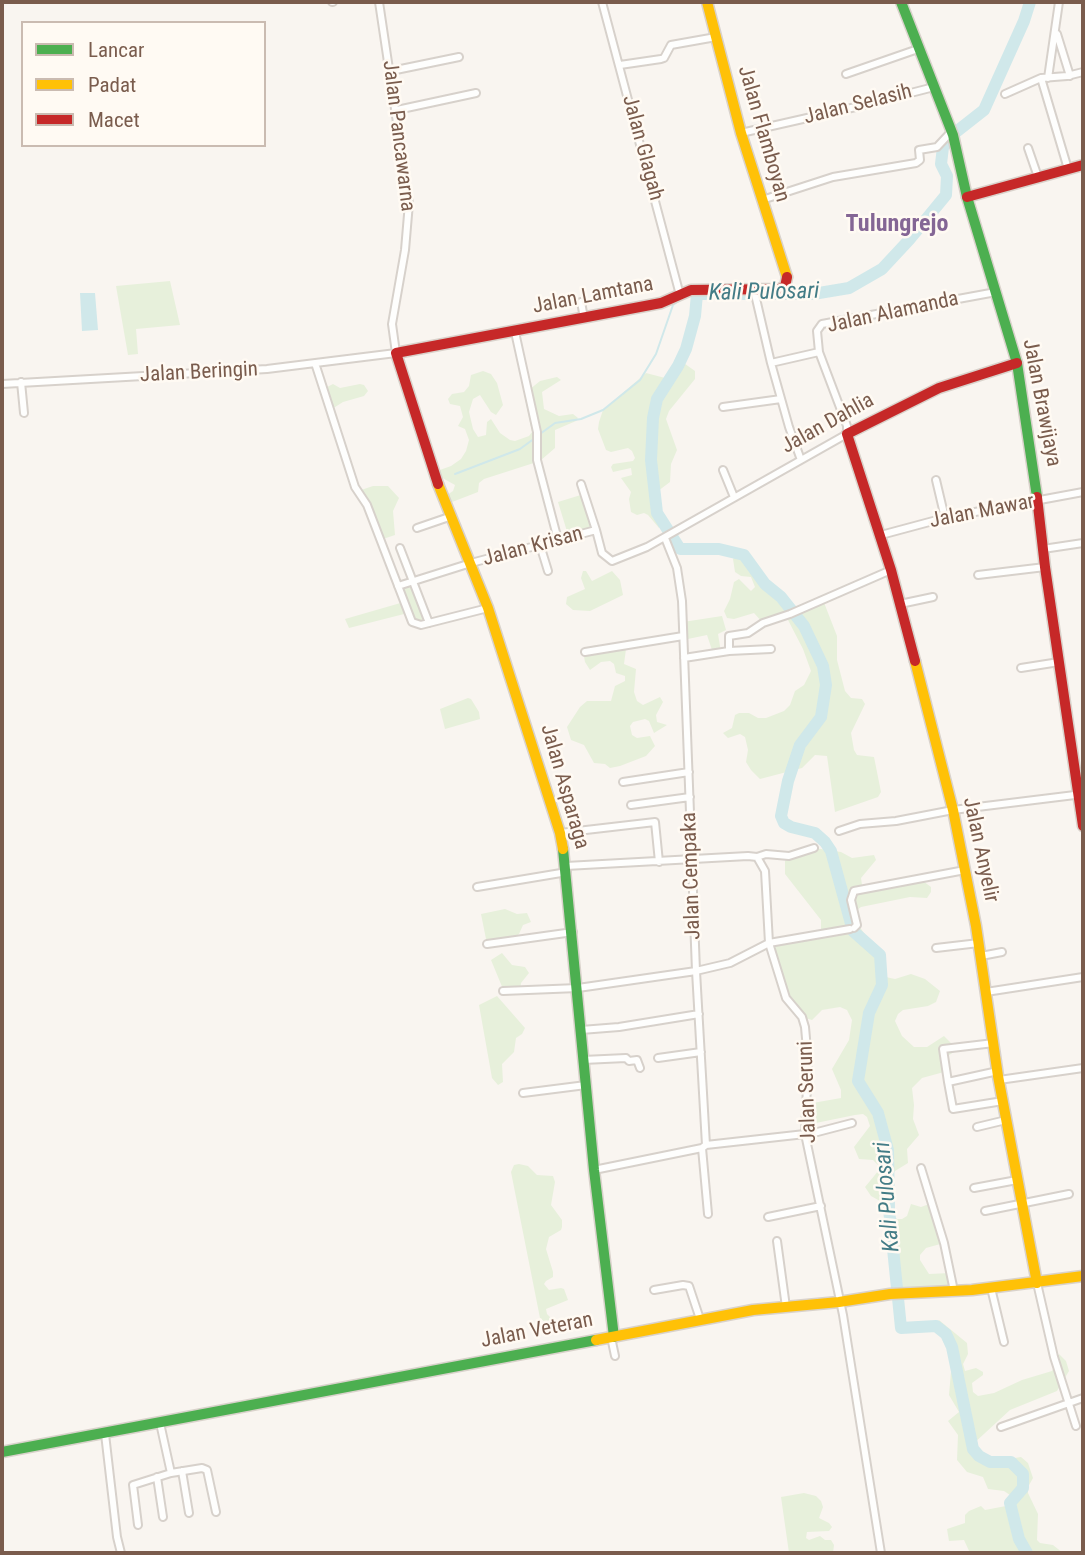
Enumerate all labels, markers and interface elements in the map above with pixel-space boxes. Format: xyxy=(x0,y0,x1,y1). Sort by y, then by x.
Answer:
legend xyxy=(21,21,266,147)
text: Lancar xyxy=(88,38,144,62)
street label: Jalan Pancawarna xyxy=(376,59,420,213)
street label: Jalan Flamboyan xyxy=(732,63,794,205)
text: Padat xyxy=(88,73,136,97)
street label: Jalan Selasih xyxy=(801,79,915,131)
street label: Jalan Glagah xyxy=(616,93,668,203)
text: Macet xyxy=(88,108,140,132)
district label: Tulungrejo xyxy=(846,211,948,239)
street label: Jalan Lamtana xyxy=(530,272,656,320)
water label: Kali Pulosari xyxy=(708,278,820,308)
street label: Jalan Alamanda xyxy=(825,287,961,339)
street label: Jalan Brawijaya xyxy=(1016,337,1066,469)
street label: Jalan Beringin xyxy=(139,357,259,389)
street label: Jalan Dahlia xyxy=(777,388,879,460)
street label: Jalan Mawar xyxy=(928,490,1036,534)
street label: Jalan Krisan xyxy=(480,522,586,572)
street label: Jalan Asparaga xyxy=(534,722,594,852)
street label: Jalan Anyelir xyxy=(957,795,1003,905)
street label: Jalan Cempaka xyxy=(677,812,707,940)
street label: Jalan Seruni xyxy=(794,1040,822,1144)
water label: Kali Pulosari xyxy=(869,1141,907,1253)
street label: Jalan Veteran xyxy=(479,1308,595,1354)

